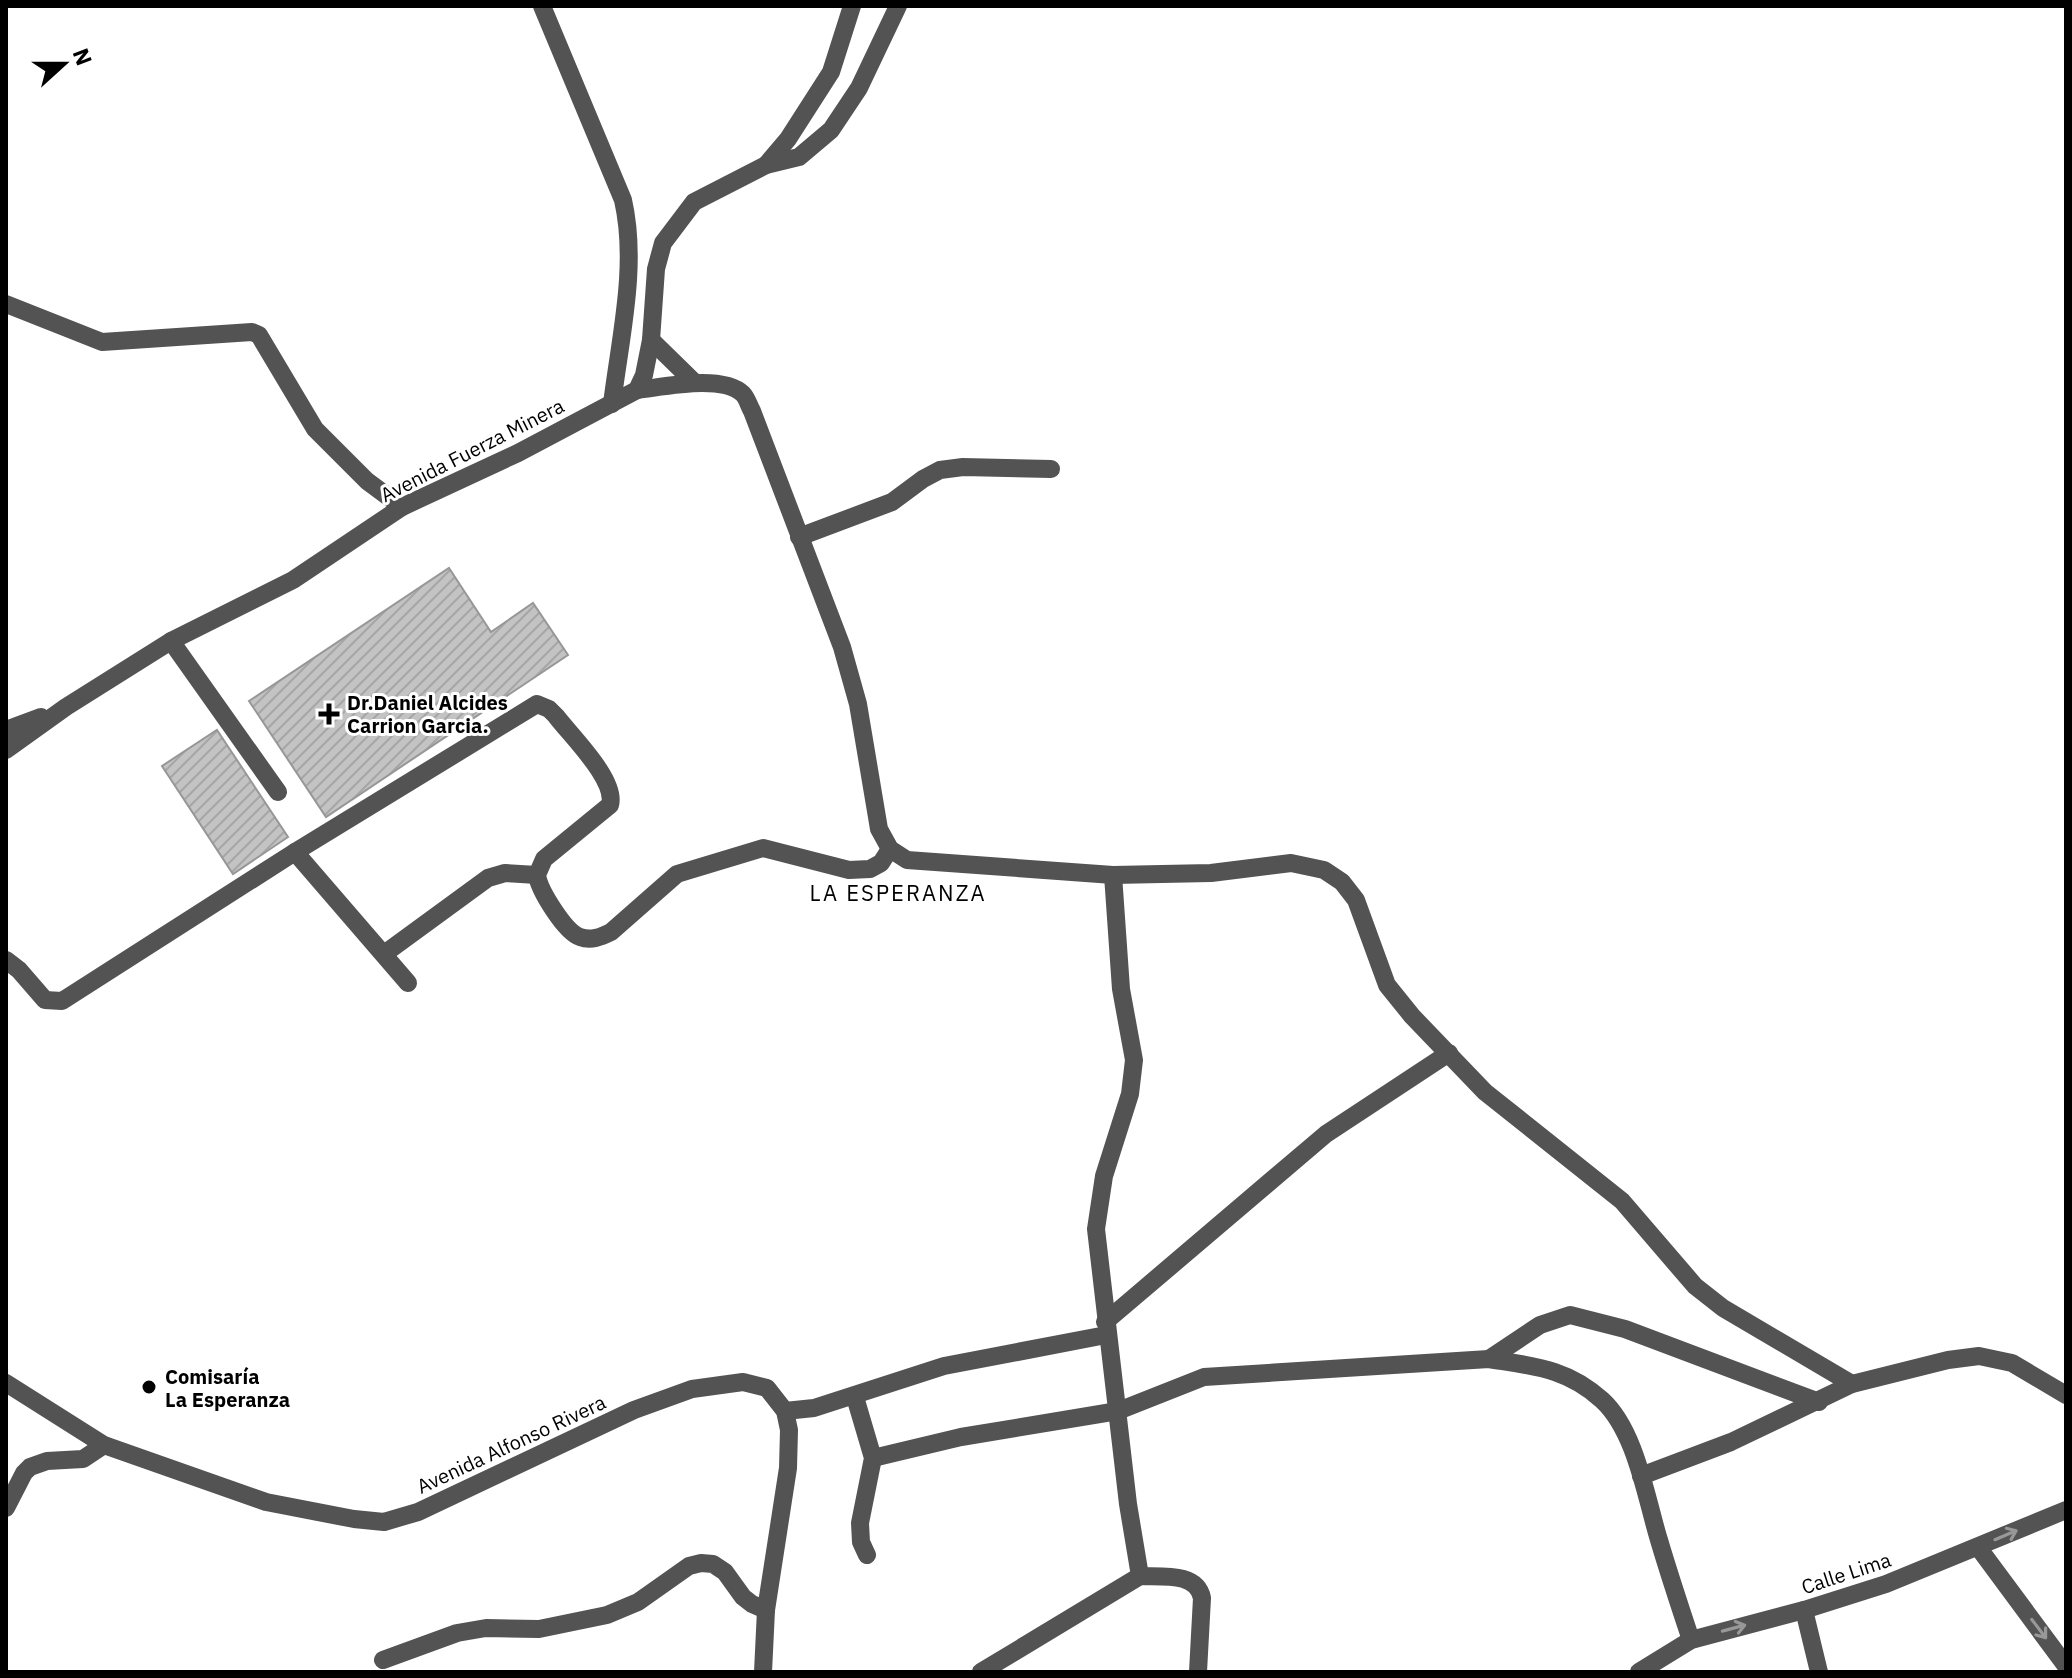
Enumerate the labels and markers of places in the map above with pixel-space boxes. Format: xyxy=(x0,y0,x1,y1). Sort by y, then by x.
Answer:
place label: Dr.Daniel Alcides Carrion Garcia. xyxy=(347,689,508,739)
marker: Dr.Daniel Alcides Carrion Garcia. xyxy=(318,703,340,725)
place label: Comisaría La Esperanza xyxy=(165,1363,290,1413)
marker: Comisaría La Esperanza xyxy=(140,1378,158,1396)

